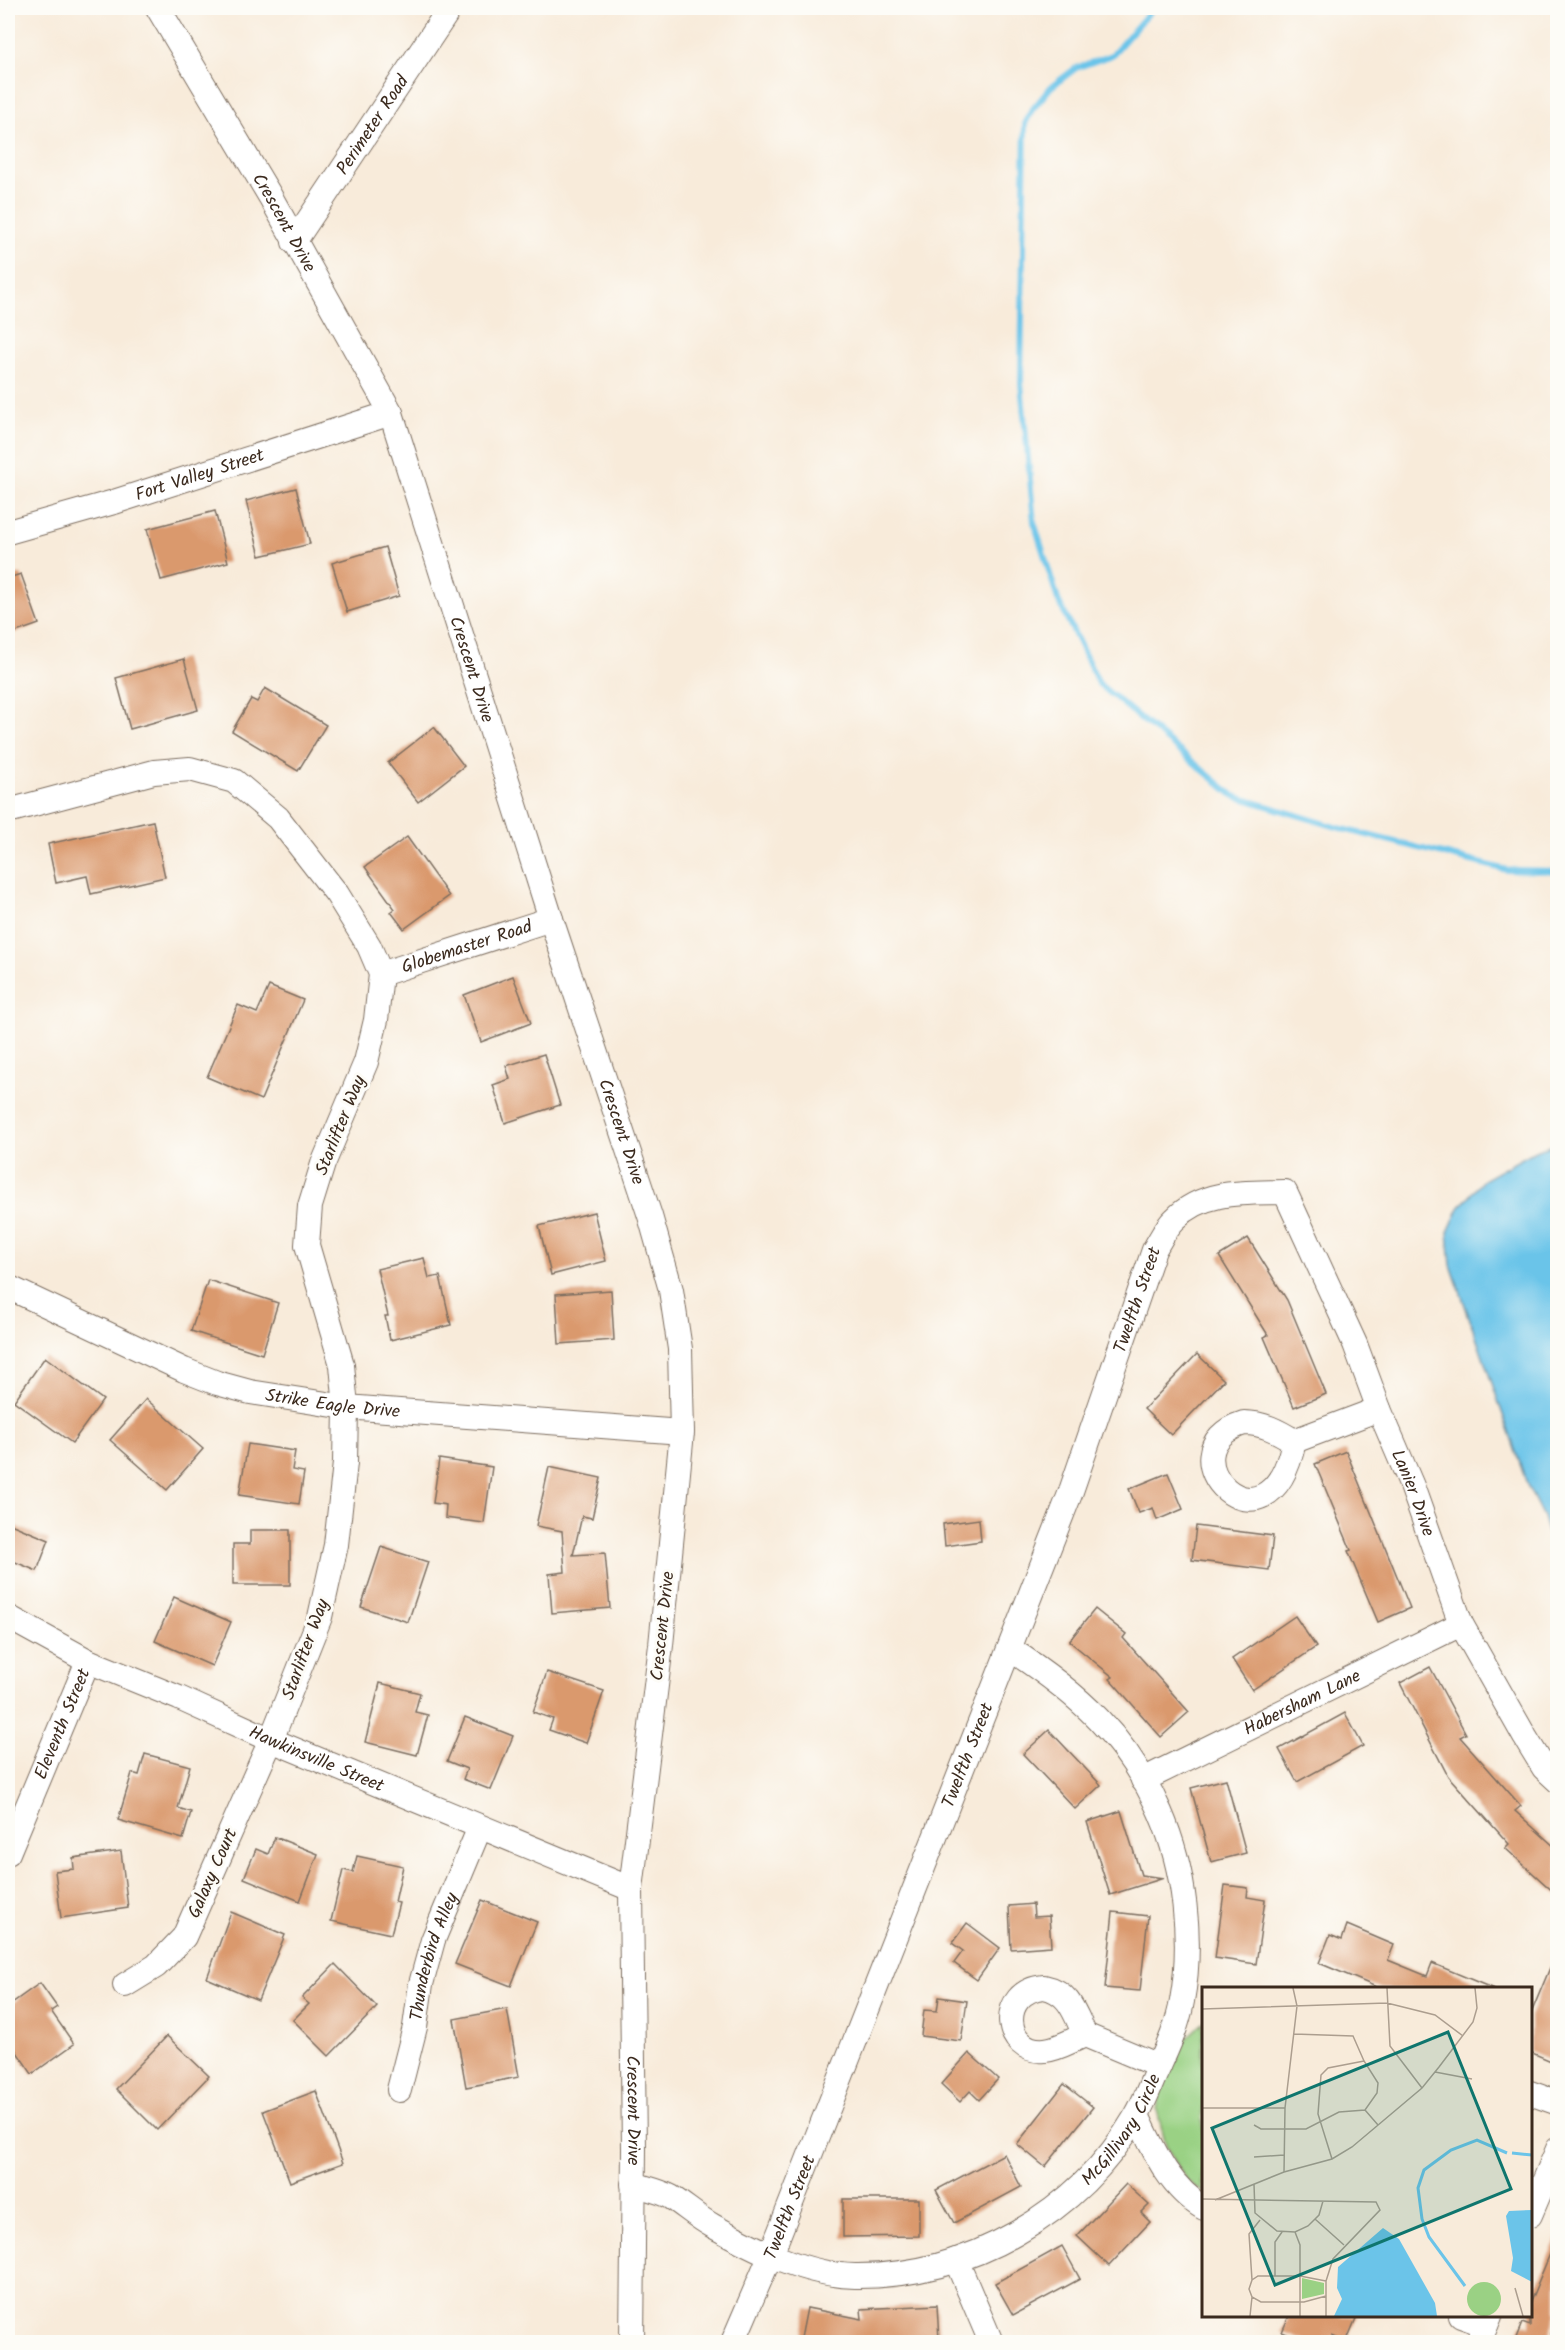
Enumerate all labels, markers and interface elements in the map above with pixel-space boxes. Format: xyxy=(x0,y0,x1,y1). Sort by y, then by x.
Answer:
street label: Perimeter Road xyxy=(330,69,418,181)
street label: Crescent Drive xyxy=(244,168,323,278)
street label: Fort Valley Street xyxy=(132,441,269,510)
street label: Crescent Drive xyxy=(440,613,501,727)
street label: Globemaster Road xyxy=(398,913,537,982)
street label: Starlifter Way xyxy=(308,1071,375,1180)
street label: Crescent Drive xyxy=(589,1075,652,1189)
street label: Twelfth Street xyxy=(1107,1242,1170,1357)
street label: Strike Eagle Drive xyxy=(263,1382,401,1427)
street label: Lanier Drive xyxy=(1382,1445,1442,1541)
street label: Crescent Drive xyxy=(643,1570,684,1682)
street label: Starlifter Way xyxy=(275,1594,338,1704)
street label: Habersham Lane xyxy=(1239,1662,1366,1744)
street label: Eleventh Street xyxy=(27,1663,100,1784)
street label: Twelfth Street xyxy=(935,1698,1003,1812)
street label: Hawkinsville Street xyxy=(244,1719,389,1802)
street label: Galaxy Court xyxy=(181,1823,247,1923)
street label: Thunderbird Alley xyxy=(403,1888,467,2023)
inset map xyxy=(1202,1987,1532,2317)
street label: Crescent Drive xyxy=(617,2055,647,2166)
street label: McGillivary Circle xyxy=(1075,2069,1170,2194)
street label: Twelfth Street xyxy=(757,2150,825,2265)

